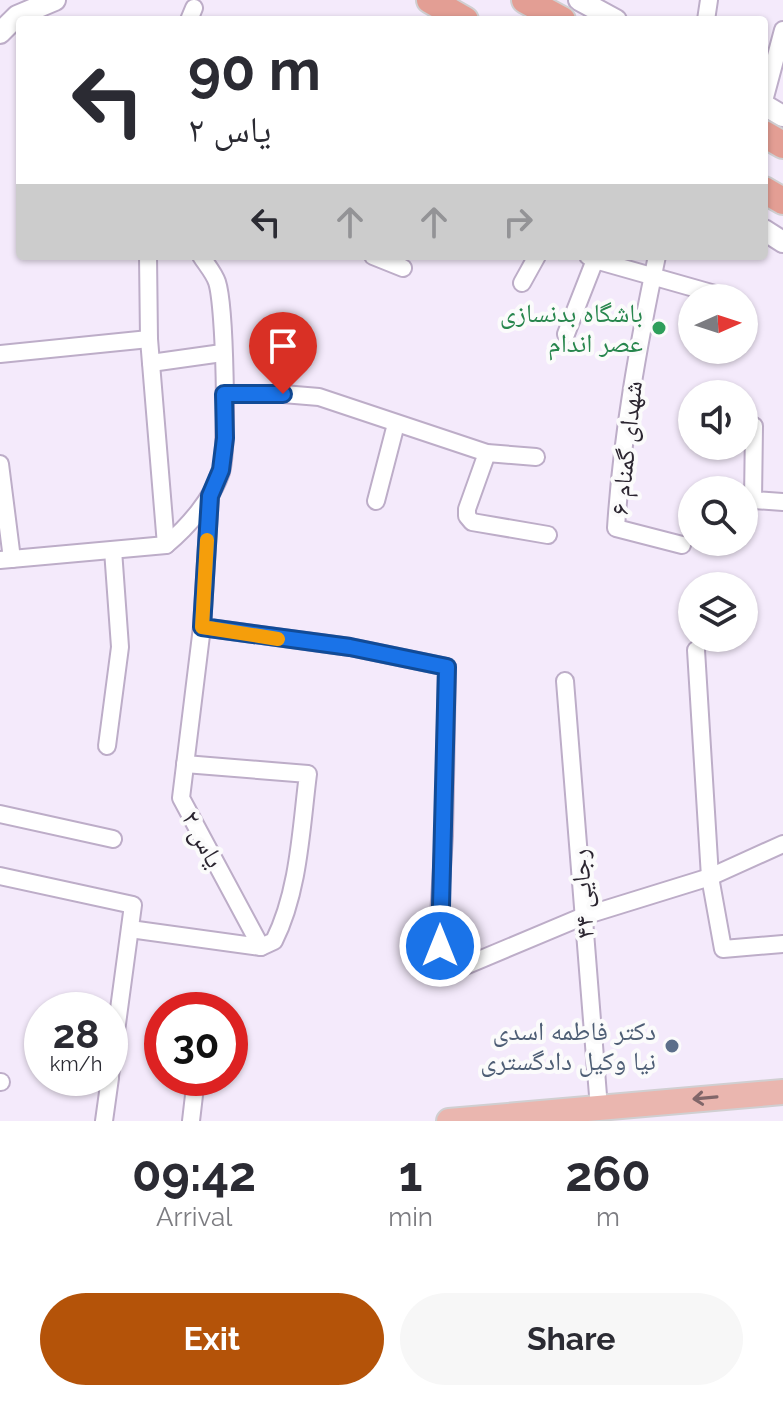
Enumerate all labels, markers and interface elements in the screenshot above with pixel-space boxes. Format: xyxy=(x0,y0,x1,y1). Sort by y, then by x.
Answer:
text: 90 m xyxy=(188,37,321,103)
icon: left xyxy=(56,48,160,152)
text: یاس ۲ xyxy=(188,108,271,150)
icon: left xyxy=(244,200,288,244)
icon: ahead xyxy=(328,200,372,244)
icon: ahead xyxy=(412,200,456,244)
icon: right xyxy=(496,200,540,244)
north arrow xyxy=(678,284,758,364)
map controls xyxy=(678,284,758,652)
place label: باشگاه بدنسازی عصر اندام xyxy=(500,298,643,361)
pin xyxy=(249,312,317,394)
marker: باشگاه بدنسازی عصر اندام xyxy=(650,319,668,337)
icon: arrive xyxy=(261,324,305,368)
street label: شهدای گمنام ۶ xyxy=(604,379,651,517)
button: sound xyxy=(678,380,758,460)
button: search xyxy=(678,476,758,556)
button: layers xyxy=(678,572,758,652)
street label: یاس ۲ xyxy=(175,805,230,873)
street label: رجایی ۴۴ xyxy=(564,848,601,940)
position arrow xyxy=(398,904,482,988)
speed limit sign: 30 xyxy=(144,992,248,1096)
text: 28 xyxy=(53,1010,99,1057)
place label: دکتر فاطمه اسدی نیا وکیل دادگستری xyxy=(480,1016,656,1077)
marker: دکتر فاطمه اسدی نیا وکیل دادگستری xyxy=(663,1037,681,1055)
text: km/h xyxy=(50,1052,102,1076)
one-way arrow xyxy=(692,1091,719,1106)
text: 09:42 xyxy=(132,1146,256,1202)
text: 1 xyxy=(399,1146,423,1202)
text: 260 xyxy=(565,1146,651,1202)
text: Arrival xyxy=(156,1202,232,1232)
text: min xyxy=(388,1202,433,1232)
text: m xyxy=(596,1202,620,1232)
button: Exit xyxy=(40,1293,384,1385)
button: Share xyxy=(400,1293,743,1385)

